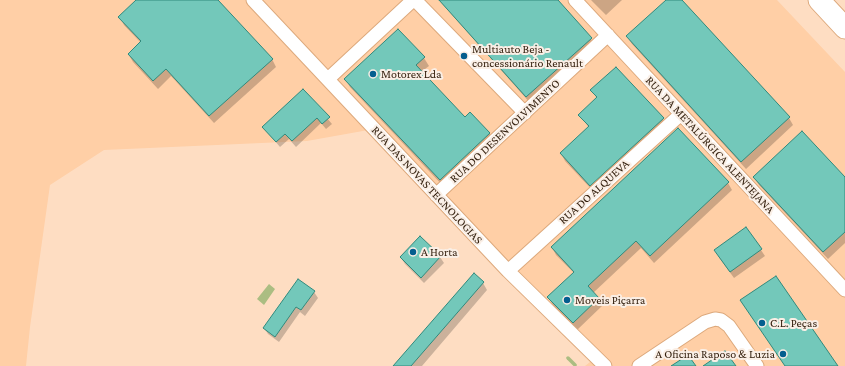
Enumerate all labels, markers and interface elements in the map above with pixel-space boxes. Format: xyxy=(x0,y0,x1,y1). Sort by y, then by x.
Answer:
place label: Multiauto Beja - concessionário Renault xyxy=(472,42,583,70)
marker: Multiauto Beja - concessionário Renault xyxy=(459,51,469,61)
place label: Motorex Lda xyxy=(381,67,442,81)
marker: Motorex Lda xyxy=(368,69,378,79)
street label: RUA DA METALÚRGICA ALENTEJANA xyxy=(643,73,777,217)
street label: RUA DO DESENVOLVIMENTO xyxy=(447,76,563,186)
street label: RUA DAS NOVAS TECNOLOGIAS xyxy=(369,123,485,247)
street label: RUA DO ALQUEVA xyxy=(556,157,632,227)
place label: A Horta xyxy=(421,245,458,259)
marker: A Horta xyxy=(408,247,418,257)
place label: Moveis Piçarra xyxy=(575,293,645,307)
marker: Moveis Piçarra xyxy=(562,295,572,305)
place label: C.L. Peças xyxy=(770,316,817,330)
marker: C.L. Peças xyxy=(757,318,767,328)
place label: A Oficina Raposo & Luzia xyxy=(655,347,775,361)
marker: A Oficina Raposo & Luzia xyxy=(778,349,788,359)

